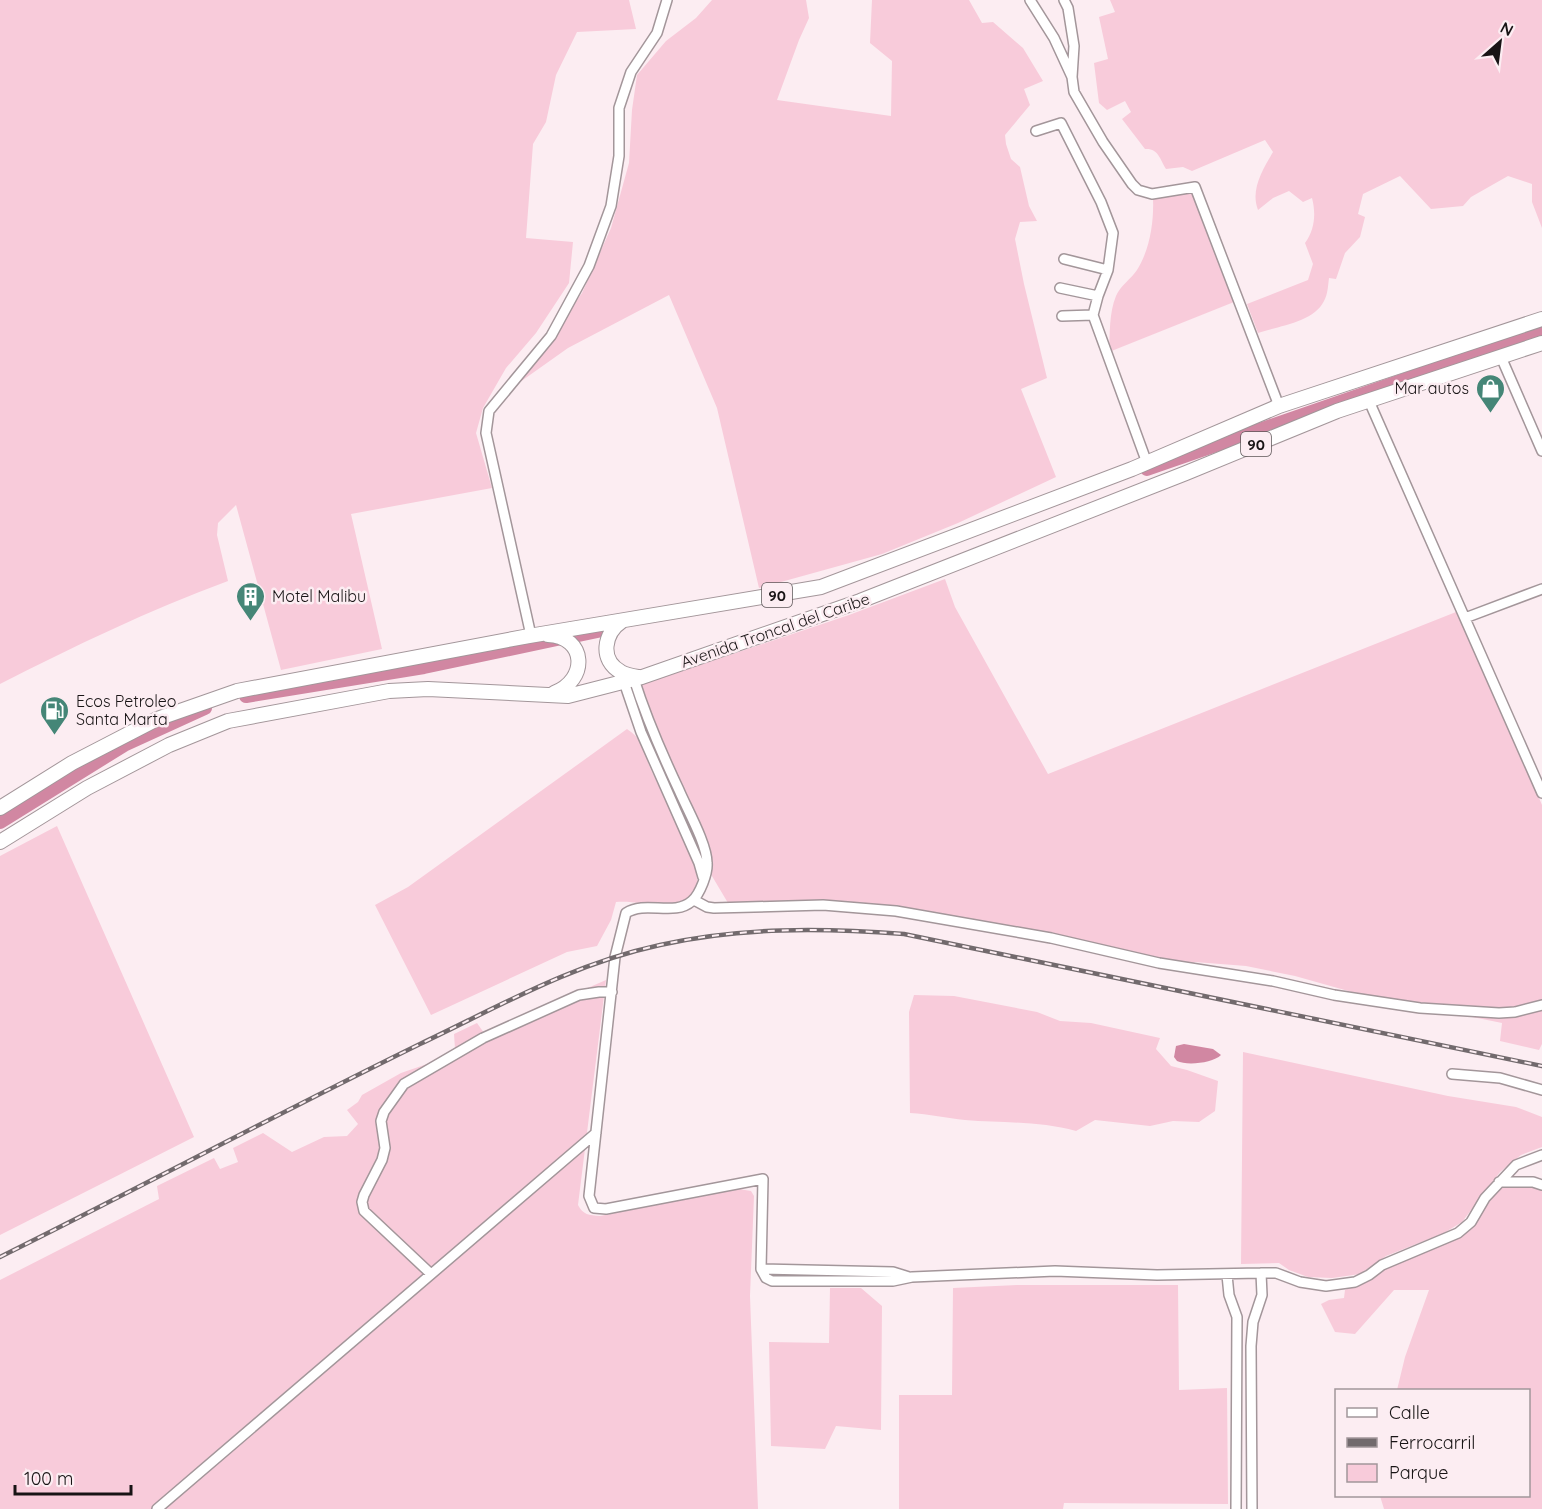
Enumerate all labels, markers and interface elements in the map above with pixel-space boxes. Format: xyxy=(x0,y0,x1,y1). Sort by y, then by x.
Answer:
north arrow xyxy=(1470,12,1530,72)
text: N xyxy=(1497,17,1517,40)
shop icon: Mar autos xyxy=(1474,372,1506,414)
place label: Mar autos xyxy=(1394,378,1469,398)
road number: 90 xyxy=(1241,432,1271,456)
building icon: Motel Malibu xyxy=(235,580,267,622)
road number: 90 xyxy=(762,583,792,607)
place label: Motel Malibu xyxy=(272,586,366,606)
street label: Avenida Troncal del Caribe xyxy=(678,588,872,672)
place label: Ecos Petroleo Santa Marta xyxy=(76,691,176,729)
fuel station icon: Ecos Petroleo Santa Marta xyxy=(39,694,71,736)
legend xyxy=(1335,1389,1530,1497)
text: Calle xyxy=(1389,1401,1430,1424)
text: Ferrocarril xyxy=(1389,1431,1476,1454)
scale bar xyxy=(15,1458,130,1496)
text: Parque xyxy=(1389,1461,1448,1484)
text: 100 m xyxy=(24,1467,73,1490)

